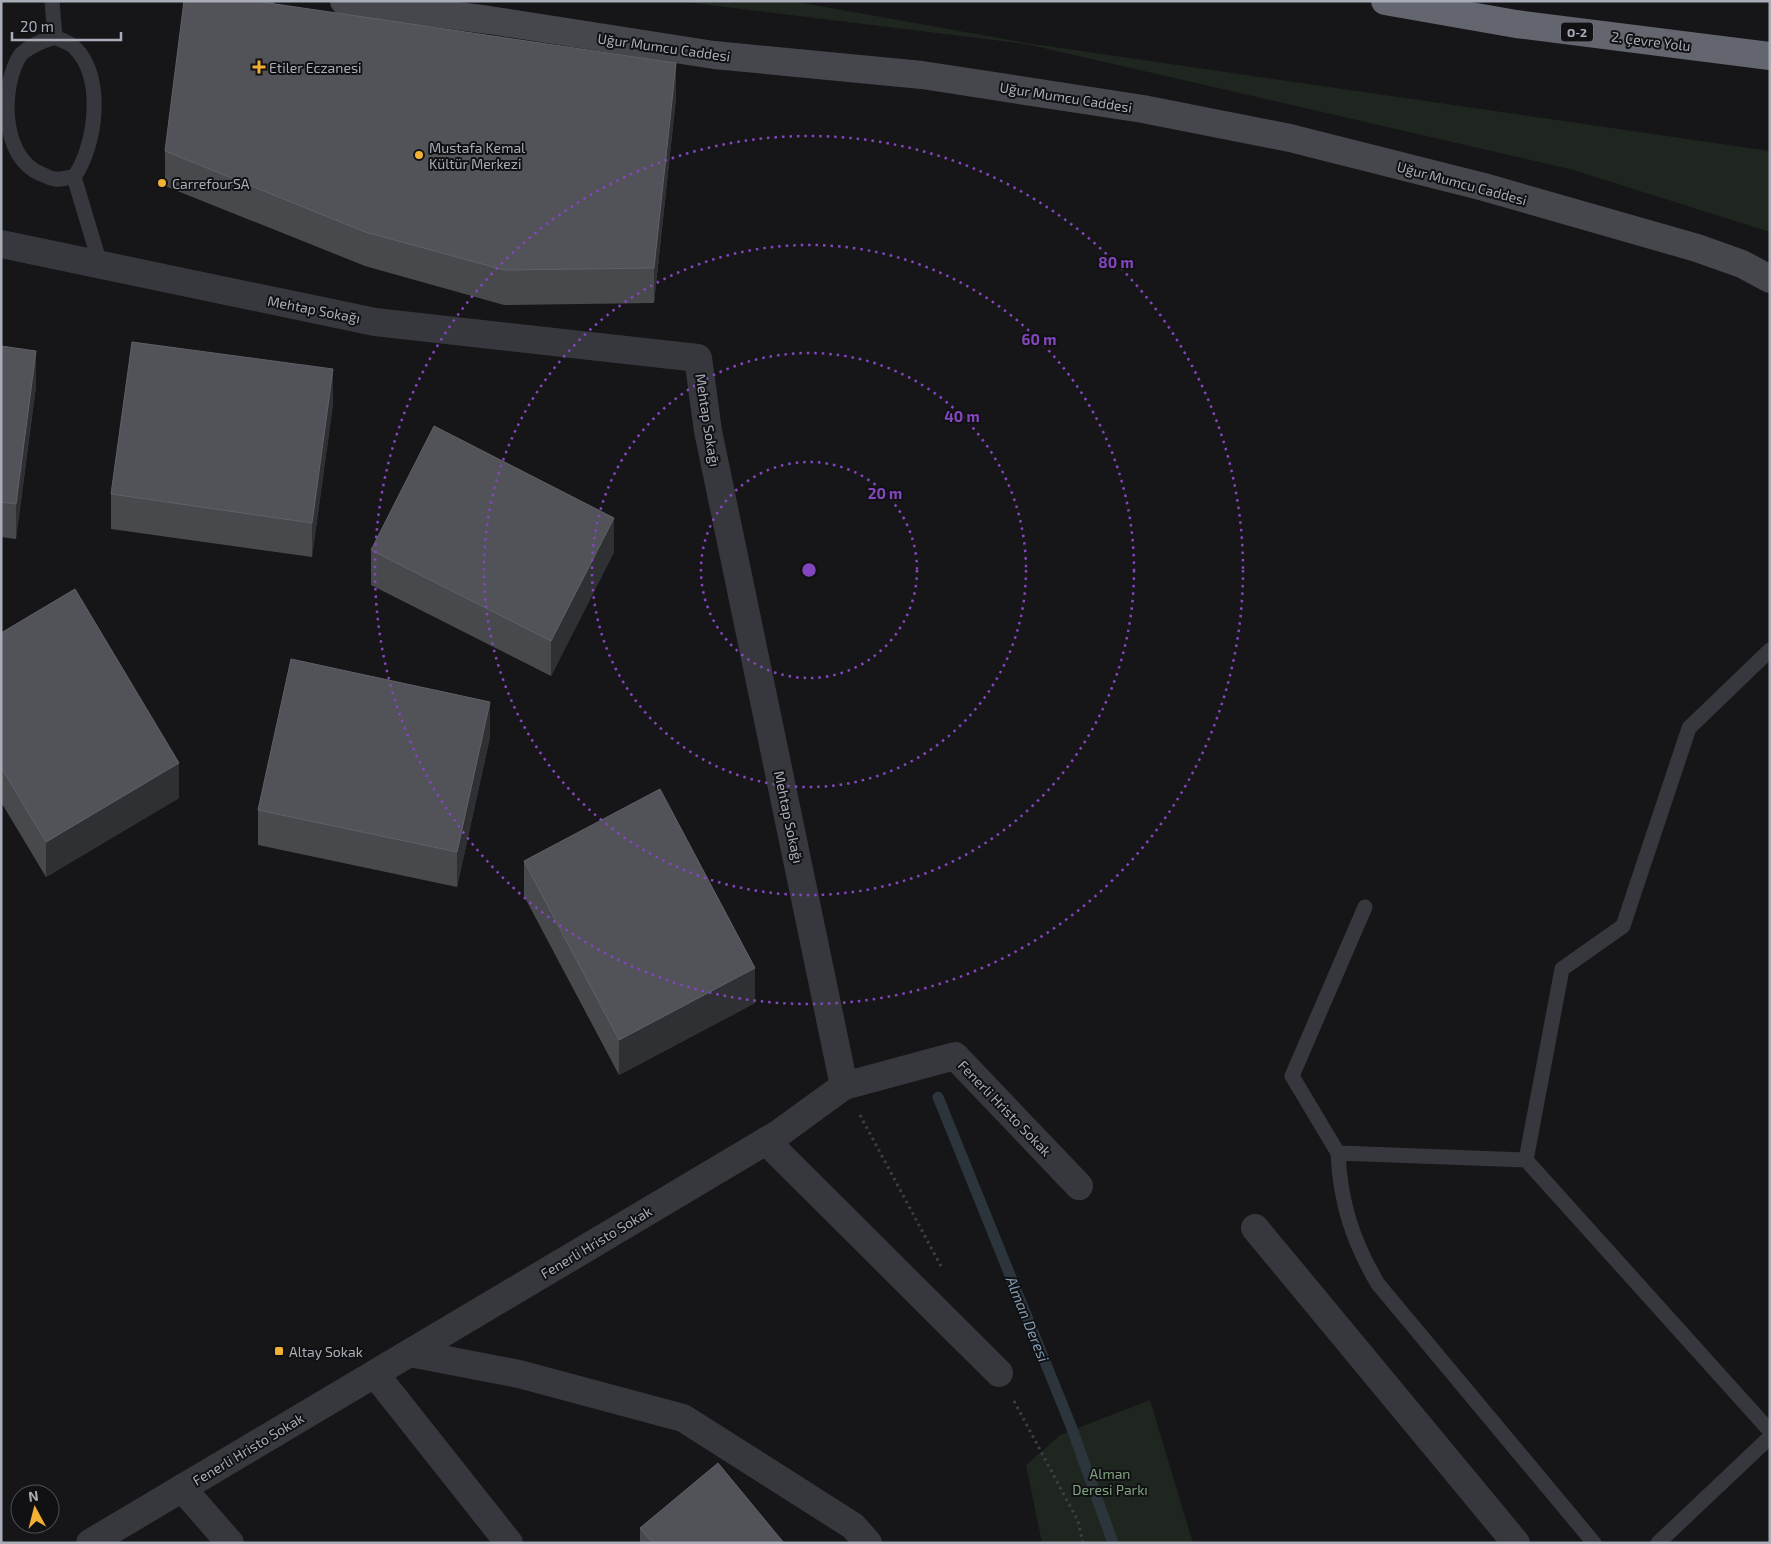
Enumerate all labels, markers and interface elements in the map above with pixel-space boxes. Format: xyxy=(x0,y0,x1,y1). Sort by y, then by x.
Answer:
scale bar xyxy=(12,10,121,42)
text: 20 m xyxy=(20,17,54,35)
road number: O-2 xyxy=(1561,22,1593,42)
street label: 2. Çevre Yolu xyxy=(1610,28,1692,55)
street label: Uğur Mumcu Caddesi xyxy=(597,29,731,65)
place label: Etiler Eczanesi xyxy=(269,59,362,76)
marker: Etiler Eczanesi xyxy=(253,61,265,73)
street label: Uğur Mumcu Caddesi xyxy=(999,78,1133,116)
place label: Mustafa Kemal Kültür Merkezi xyxy=(429,139,526,172)
marker: Mustafa Kemal Kültür Merkezi xyxy=(413,149,425,161)
street label: Uğur Mumcu Caddesi xyxy=(1395,157,1529,209)
place label: CarrefourSA xyxy=(172,175,250,192)
marker: CarrefourSA xyxy=(156,177,168,189)
text: 80 m xyxy=(1098,253,1134,271)
street label: Mehtap Sokağı xyxy=(266,292,362,326)
text: 60 m xyxy=(1022,330,1056,348)
street label: Mehtap Sokağı xyxy=(692,372,724,468)
text: 40 m xyxy=(944,407,980,425)
text: 20 m xyxy=(868,484,902,502)
centre of rings xyxy=(800,561,818,579)
street label: Mehtap Sokağı xyxy=(771,769,807,865)
street label: Fenerli Hristo Sokak xyxy=(955,1057,1055,1159)
street label: Fenerli Hristo Sokak xyxy=(537,1202,655,1282)
water label: Alman Deresi xyxy=(1002,1273,1053,1365)
place label: Altay Sokak xyxy=(289,1343,363,1360)
marker: Altay Sokak xyxy=(273,1345,285,1357)
street label: Fenerli Hristo Sokak xyxy=(189,1409,307,1489)
park label: Alman Deresi Parkı xyxy=(1072,1465,1148,1498)
north arrow xyxy=(10,1484,60,1534)
text: N xyxy=(27,1487,39,1505)

